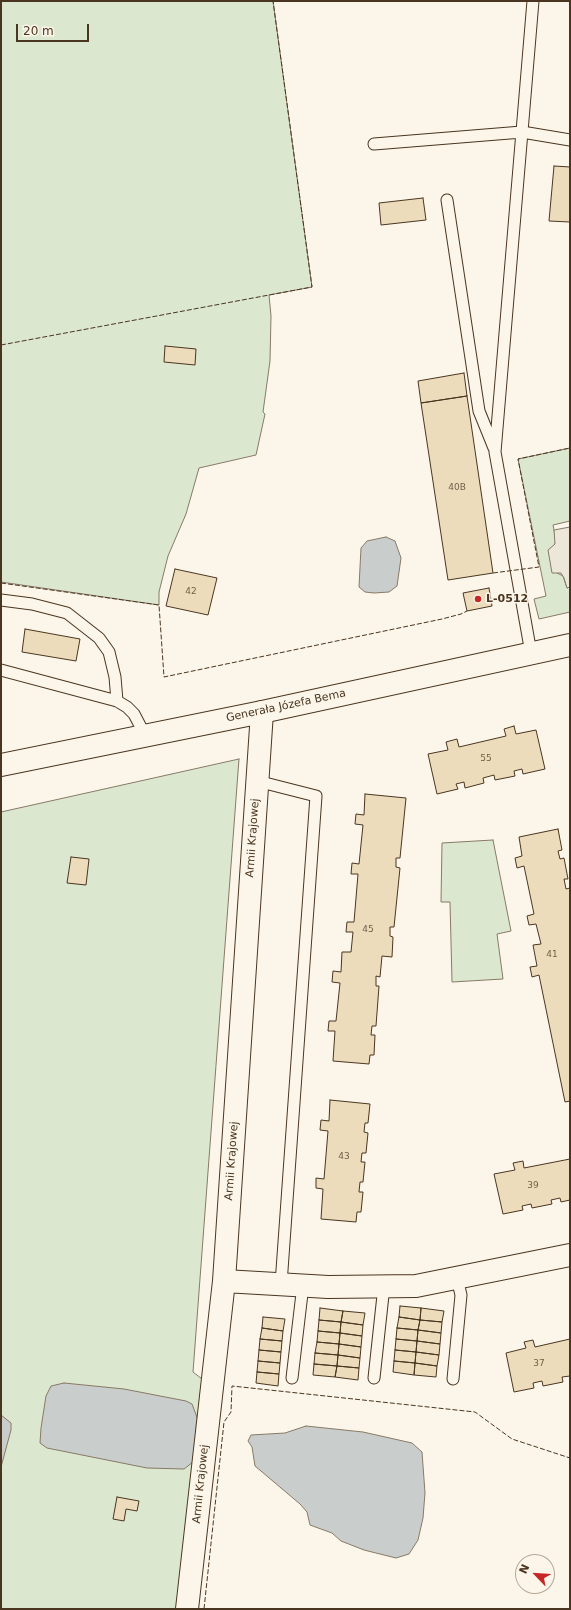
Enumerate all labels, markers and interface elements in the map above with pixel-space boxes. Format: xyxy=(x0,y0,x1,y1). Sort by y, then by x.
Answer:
scale bar xyxy=(18,16,91,42)
text: 20 m xyxy=(23,24,54,38)
house number: 40B xyxy=(448,483,466,493)
house number: 42 xyxy=(185,587,197,597)
place label: L-0512 xyxy=(486,592,528,606)
marker: L-0512 xyxy=(473,594,483,604)
street label: Generała Józefa Bema xyxy=(225,687,347,725)
house number: 55 xyxy=(480,754,492,764)
street label: Armii Krajowej xyxy=(244,798,262,878)
house number: 45 xyxy=(362,925,374,935)
house number: 41 xyxy=(546,950,558,960)
street label: Armii Krajowej xyxy=(223,1121,241,1201)
house number: 43 xyxy=(338,1152,350,1162)
house number: 39 xyxy=(527,1181,539,1191)
house number: 37 xyxy=(533,1359,545,1369)
street label: Armii Krajowej xyxy=(190,1444,212,1524)
north arrow xyxy=(515,1554,555,1594)
text: N xyxy=(517,1562,532,1576)

